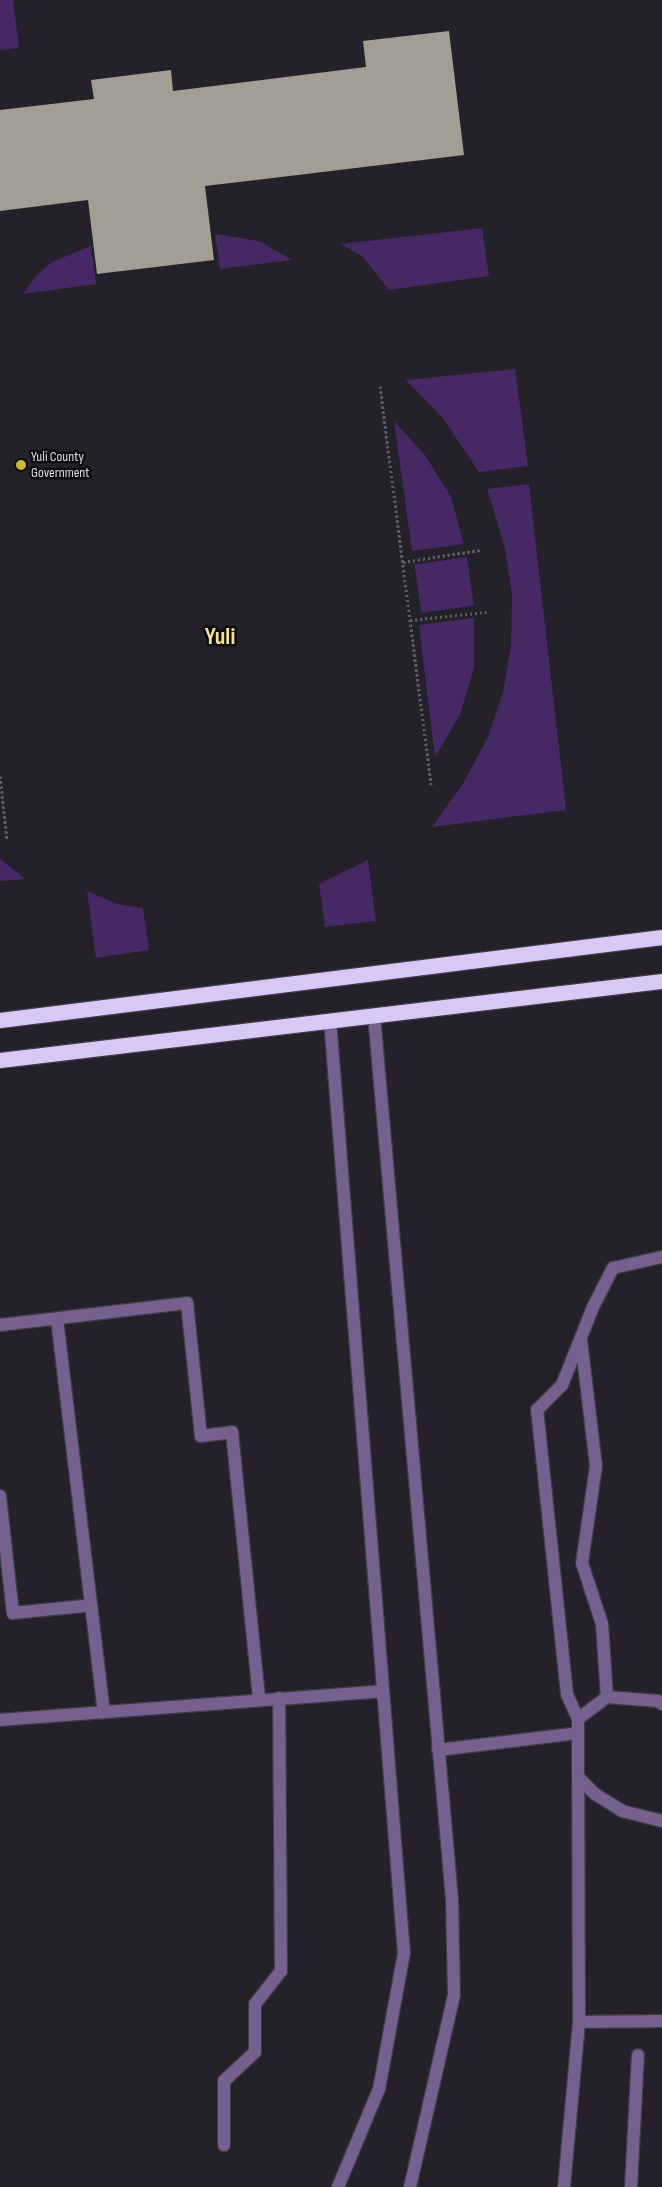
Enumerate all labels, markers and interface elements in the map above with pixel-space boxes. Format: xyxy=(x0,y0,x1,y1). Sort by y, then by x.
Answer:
place label: Yuli County Government xyxy=(31,449,90,482)
marker: Yuli County Government xyxy=(15,459,27,471)
district label: Yuli xyxy=(205,623,235,651)

